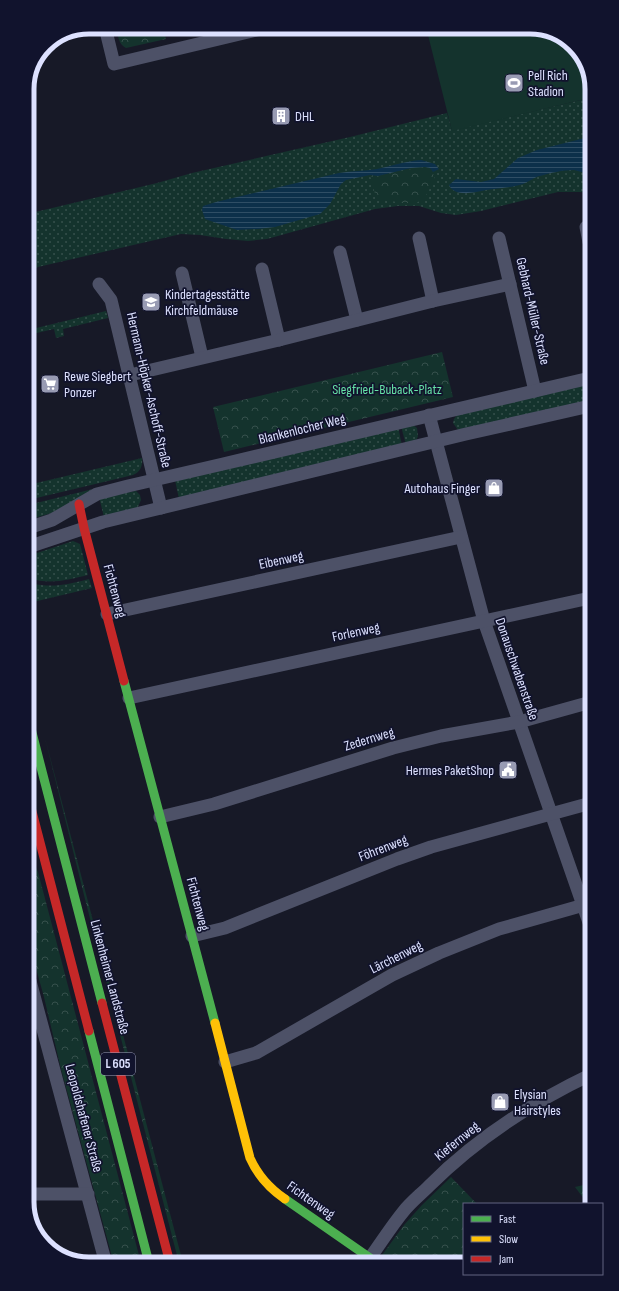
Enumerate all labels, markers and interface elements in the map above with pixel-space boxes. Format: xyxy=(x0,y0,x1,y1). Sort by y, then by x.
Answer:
place label: Pell Rich Stadion xyxy=(528,67,568,100)
sports icon: Pell Rich Stadion xyxy=(503,72,525,94)
building icon: DHL xyxy=(270,105,292,127)
place label: DHL xyxy=(295,108,314,125)
street label: Gebhard-Müller-Straße xyxy=(512,256,554,366)
place label: Kindertagesstätte Kirchfeldmäuse xyxy=(165,286,250,319)
school or university icon: Kindertagesstätte Kirchfeldmäuse xyxy=(140,291,162,313)
street label: Hermann-Höpker-Aschoff-Straße xyxy=(123,311,175,469)
place label: Rewe Siegbert Ponzer xyxy=(64,368,131,401)
supermarket icon: Rewe Siegbert Ponzer xyxy=(39,373,61,395)
park label: Siegfried-Buback-Platz xyxy=(332,381,442,398)
street label: Blankenlocher Weg xyxy=(257,410,348,448)
shop icon: Autohaus Finger xyxy=(483,477,505,499)
place label: Autohaus Finger xyxy=(403,480,480,497)
street label: Eibenweg xyxy=(257,547,305,573)
street label: Fichtenweg xyxy=(100,562,130,620)
street label: Donauschwabenstraße xyxy=(492,616,542,722)
street label: Forlenweg xyxy=(331,619,382,645)
street label: Zedernweg xyxy=(342,723,397,755)
public building icon: Hermes PaketShop xyxy=(497,759,519,781)
place label: Hermes PaketShop xyxy=(406,762,494,779)
street label: Föhrenweg xyxy=(356,831,410,865)
street label: Fichtenweg xyxy=(183,875,213,933)
street label: Linkenheimer Landstraße xyxy=(87,918,133,1036)
street label: Lärchenweg xyxy=(367,936,425,977)
road number: L 605 xyxy=(101,1053,135,1075)
street label: Leopoldshafener Straße xyxy=(61,1062,107,1174)
place label: Elysian Hairstyles xyxy=(514,1086,561,1119)
shop icon: Elysian Hairstyles xyxy=(489,1091,511,1113)
street label: Kiefernweg xyxy=(431,1117,483,1164)
street label: Fichtenweg xyxy=(284,1177,339,1223)
legend xyxy=(463,1203,603,1275)
text: Fast xyxy=(499,1212,516,1227)
text: Slow xyxy=(499,1232,518,1247)
text: Jam xyxy=(498,1252,514,1267)

